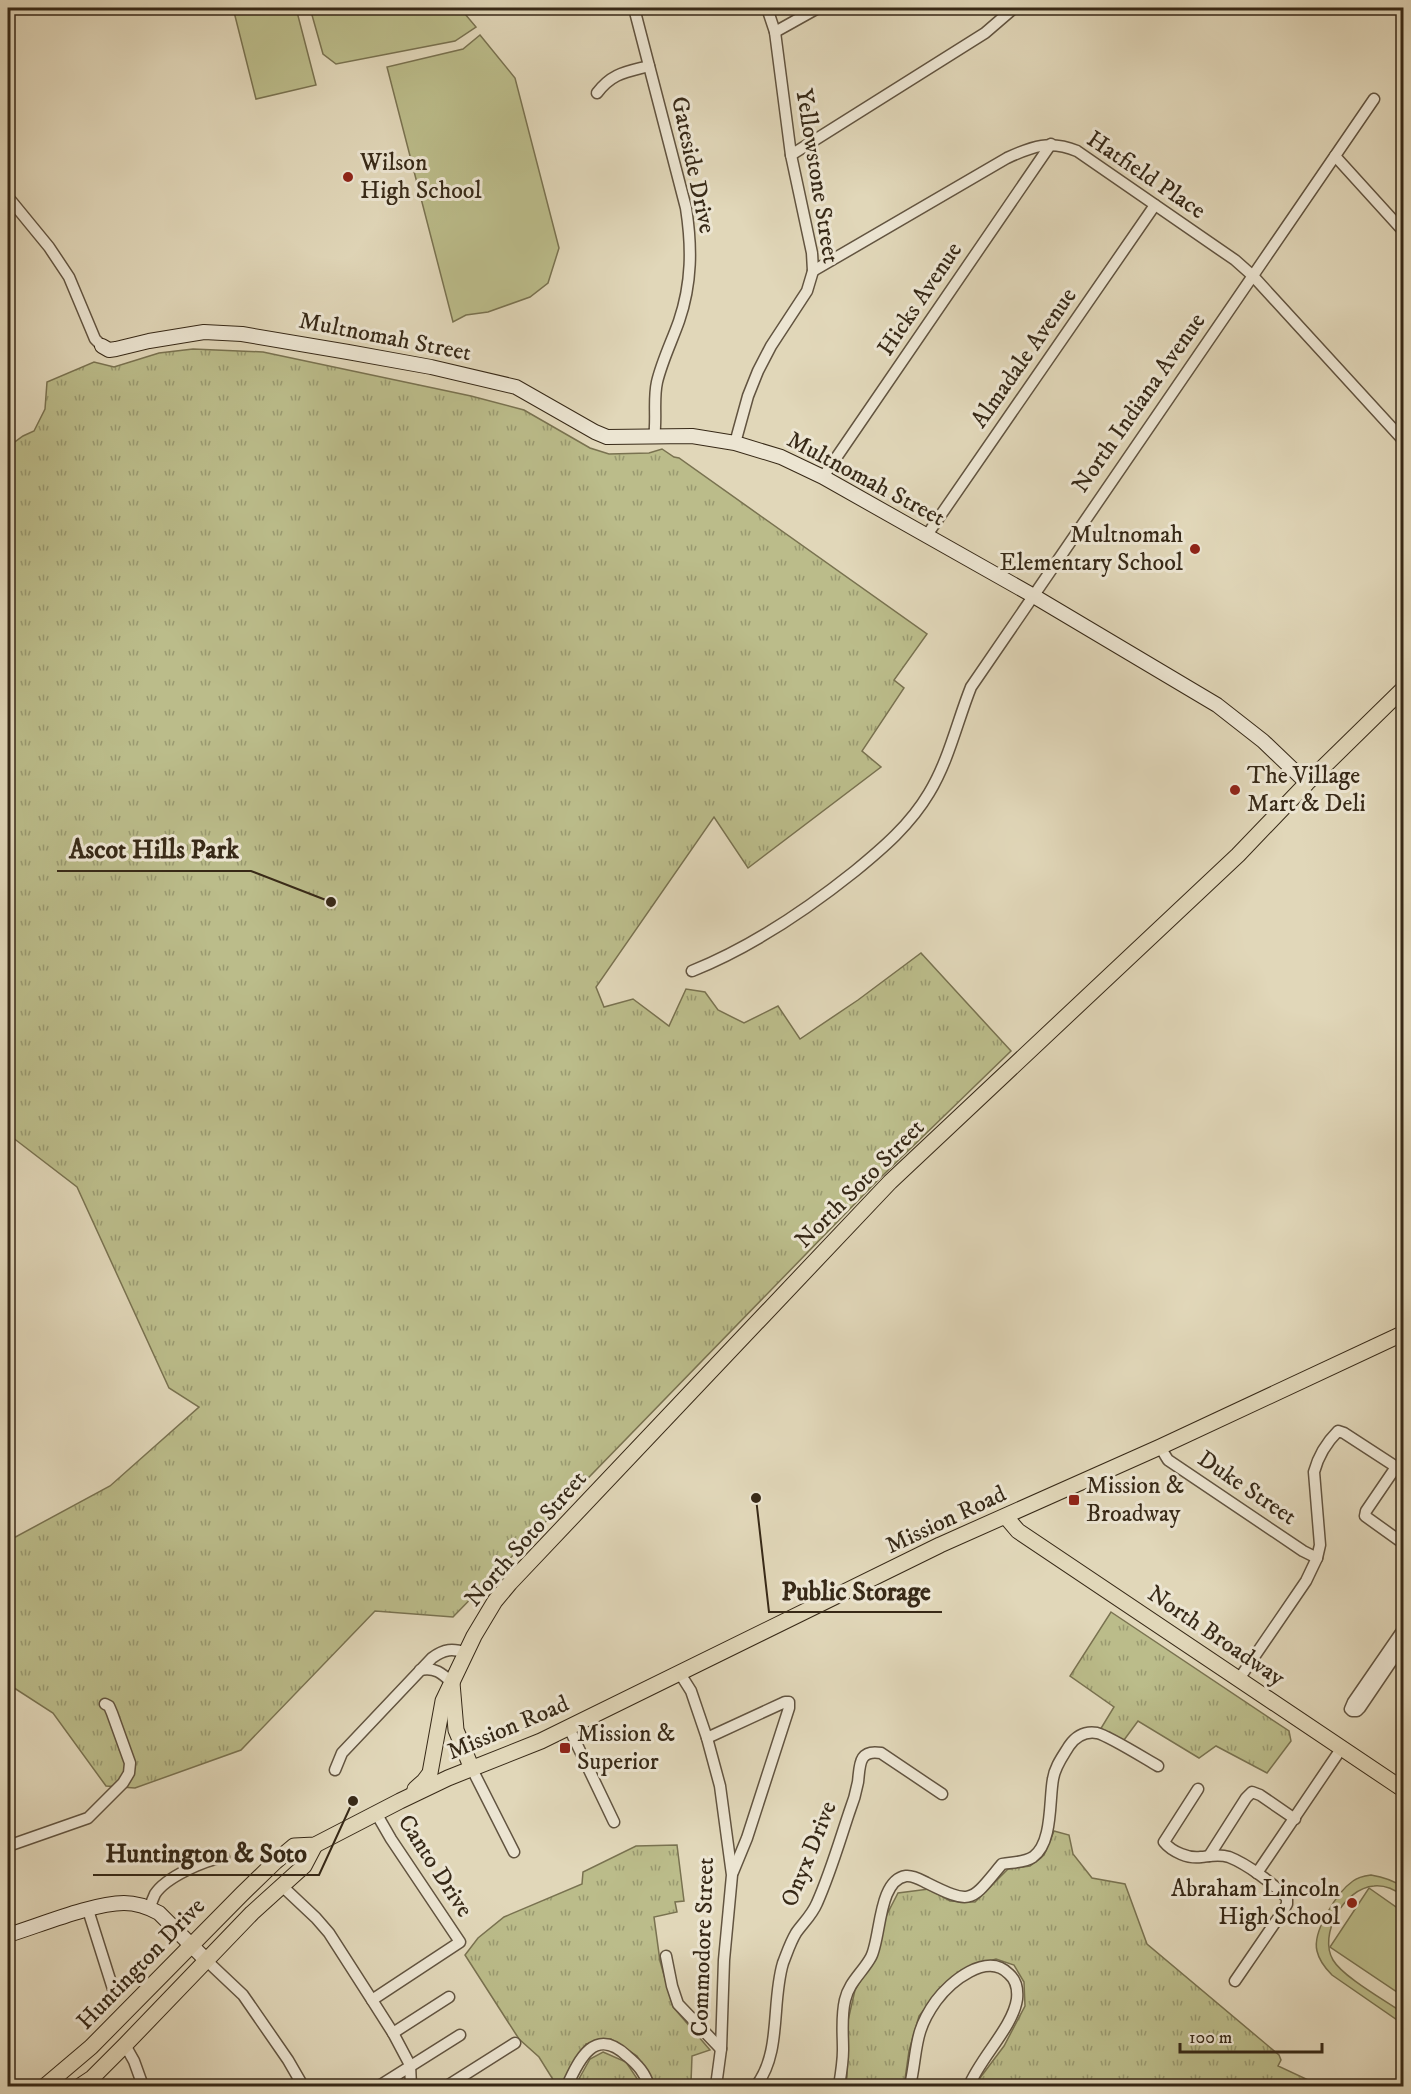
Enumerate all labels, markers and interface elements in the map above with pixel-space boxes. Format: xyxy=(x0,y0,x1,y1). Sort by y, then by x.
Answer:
street label: Yellowstone Street xyxy=(788,86,846,266)
street label: Gateside Drive xyxy=(664,94,722,236)
street label: Hatfield Place xyxy=(1081,124,1211,226)
place label: Wilson High School xyxy=(359,148,482,206)
marker: Wilson High School xyxy=(341,170,355,184)
street label: Hicks Avenue xyxy=(871,236,969,362)
street label: Almadale Avenue xyxy=(965,282,1083,434)
street label: Multnomah Street xyxy=(296,306,474,368)
street label: North Indiana Avenue xyxy=(1066,307,1212,499)
street label: Multnomah Street xyxy=(782,425,950,533)
place label: Multnomah Elementary School xyxy=(999,520,1184,578)
marker: Multnomah Elementary School xyxy=(1188,542,1202,556)
place label: The Village Mart & Deli xyxy=(1247,761,1366,819)
marker: The Village Mart & Deli xyxy=(1228,783,1242,797)
callout: Ascot Hills Park xyxy=(57,827,251,871)
text: Ascot Hills Park xyxy=(68,834,240,867)
street label: North Soto Street xyxy=(789,1113,931,1255)
street label: Duke Street xyxy=(1192,1444,1302,1532)
street label: North Soto Street xyxy=(459,1465,594,1613)
place label: Mission & Broadway xyxy=(1086,1471,1184,1529)
street label: Mission Road xyxy=(881,1479,1011,1561)
marker: Mission & Broadway xyxy=(1067,1493,1081,1507)
callout: Public Storage xyxy=(769,1568,942,1612)
text: Public Storage xyxy=(781,1576,931,1609)
street label: North Broadway xyxy=(1141,1579,1291,1693)
street label: Mission Road xyxy=(443,1689,573,1767)
place label: Mission & Superior xyxy=(577,1719,675,1777)
marker: Mission & Superior xyxy=(558,1741,572,1755)
street label: Onyx Drive xyxy=(774,1797,844,1911)
street label: Canto Drive xyxy=(391,1809,479,1923)
callout: Huntington & Soto xyxy=(93,1831,319,1875)
text: Huntington & Soto xyxy=(105,1838,307,1871)
street label: Commodore Street xyxy=(685,1856,721,2037)
place label: Abraham Lincoln High School xyxy=(1171,1874,1341,1932)
street label: Huntington Drive xyxy=(70,1892,212,2036)
marker: Abraham Lincoln High School xyxy=(1345,1896,1359,1910)
scale bar xyxy=(1180,2016,1322,2054)
text: 100 m xyxy=(1189,2027,1232,2049)

